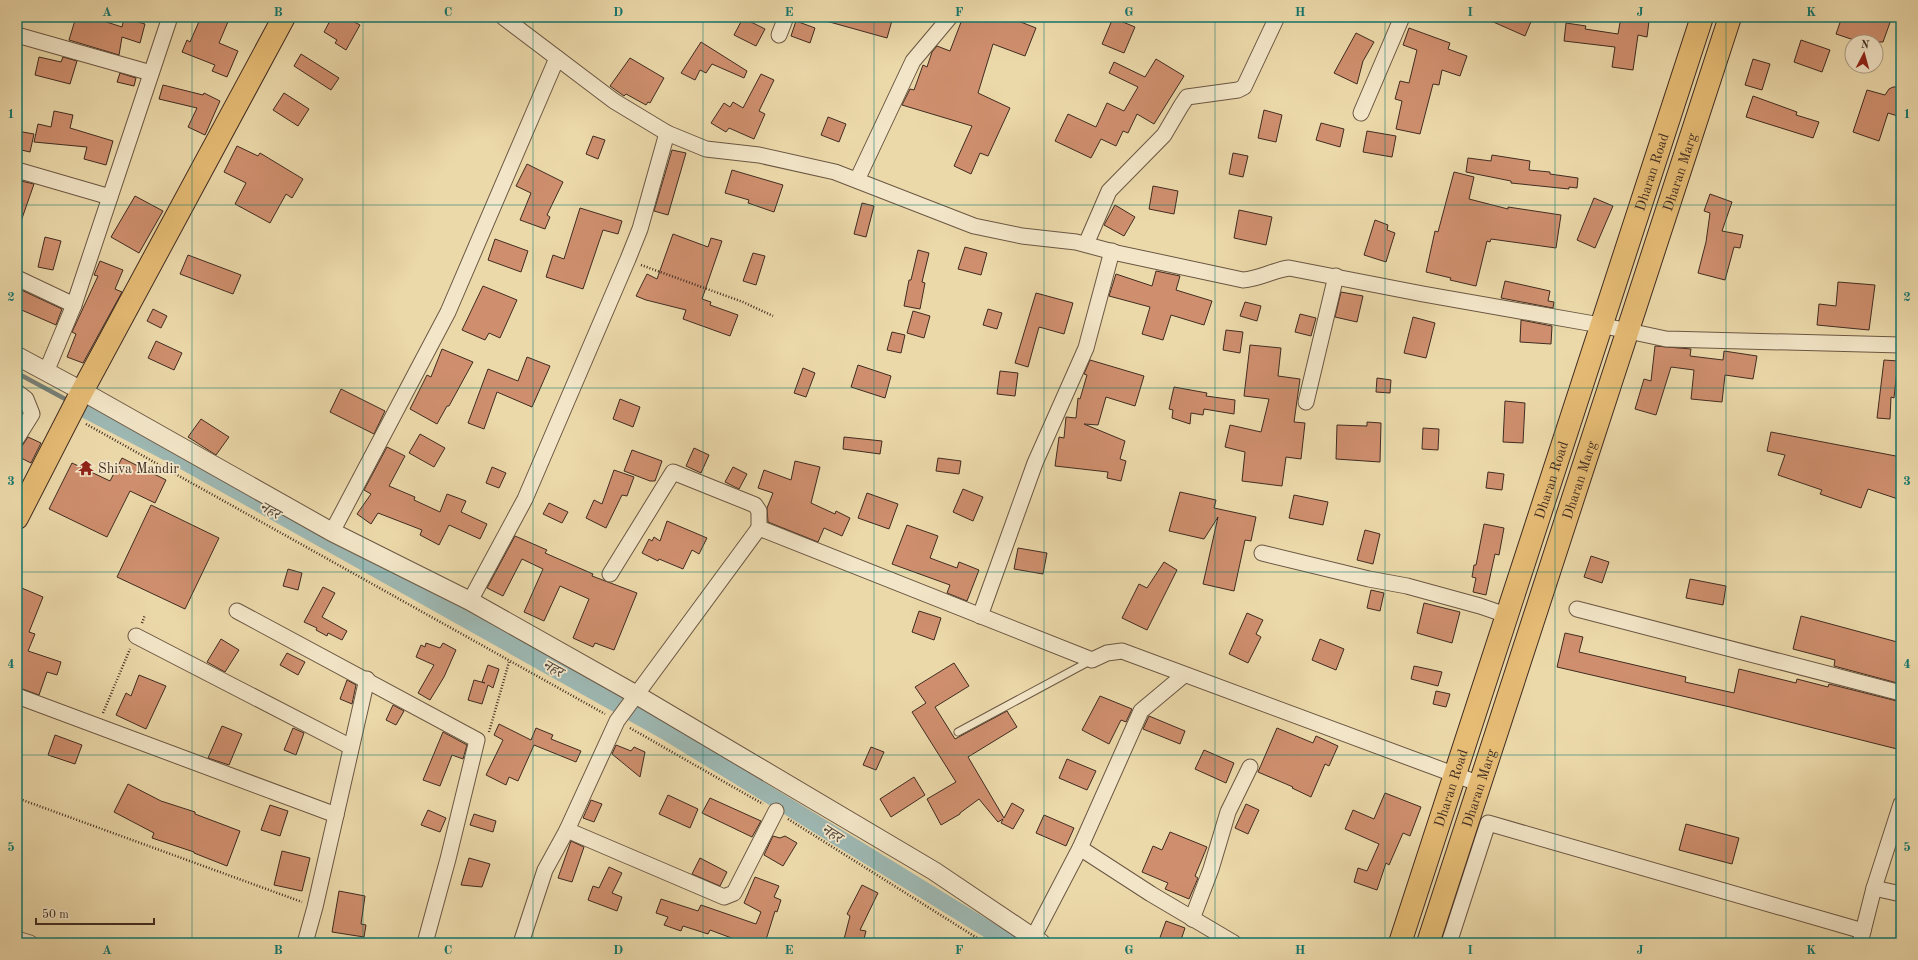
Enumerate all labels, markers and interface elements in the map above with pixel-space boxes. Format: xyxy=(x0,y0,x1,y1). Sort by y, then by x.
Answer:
text: A xyxy=(102,6,112,19)
text: B xyxy=(273,6,283,19)
text: C xyxy=(444,6,452,19)
text: D xyxy=(613,6,623,19)
text: E xyxy=(785,6,794,19)
text: F xyxy=(955,6,964,19)
text: G xyxy=(1124,6,1134,19)
text: H xyxy=(1295,6,1306,19)
text: I xyxy=(1467,6,1473,19)
text: J xyxy=(1636,6,1644,19)
text: K xyxy=(1806,6,1816,19)
north arrow xyxy=(1844,34,1884,74)
text: N xyxy=(1860,40,1870,52)
text: 1 xyxy=(7,108,15,121)
text: 1 xyxy=(1903,108,1911,121)
street label: Dharan Marg xyxy=(1661,131,1700,213)
street label: Dharan Road xyxy=(1633,132,1672,213)
text: 2 xyxy=(7,291,15,304)
text: 2 xyxy=(1903,291,1911,304)
street label: Dharan Marg xyxy=(1561,439,1599,521)
street label: Dharan Road xyxy=(1533,440,1571,521)
temple icon: Shiva Mandir xyxy=(77,459,95,477)
place label: Shiva Mandir xyxy=(98,462,179,476)
text: 3 xyxy=(7,475,15,488)
text: 3 xyxy=(1903,475,1911,488)
water label: नहर xyxy=(257,500,285,524)
text: 4 xyxy=(7,658,15,671)
water label: नहर xyxy=(540,658,568,682)
text: 4 xyxy=(1903,658,1911,671)
street label: Dharan Marg xyxy=(1460,747,1499,829)
street label: Dharan Road xyxy=(1432,748,1471,829)
water label: नहर xyxy=(819,823,847,848)
text: 5 xyxy=(7,841,15,854)
text: 5 xyxy=(1903,841,1911,854)
scale bar xyxy=(36,900,154,926)
text: 50 m xyxy=(42,908,69,921)
text: A xyxy=(102,944,112,957)
text: B xyxy=(273,944,283,957)
text: C xyxy=(444,944,452,957)
text: D xyxy=(613,944,623,957)
text: E xyxy=(785,944,794,957)
text: F xyxy=(955,944,964,957)
text: G xyxy=(1124,944,1134,957)
text: H xyxy=(1295,944,1306,957)
text: I xyxy=(1467,944,1473,957)
text: J xyxy=(1636,944,1644,957)
text: K xyxy=(1806,944,1816,957)

